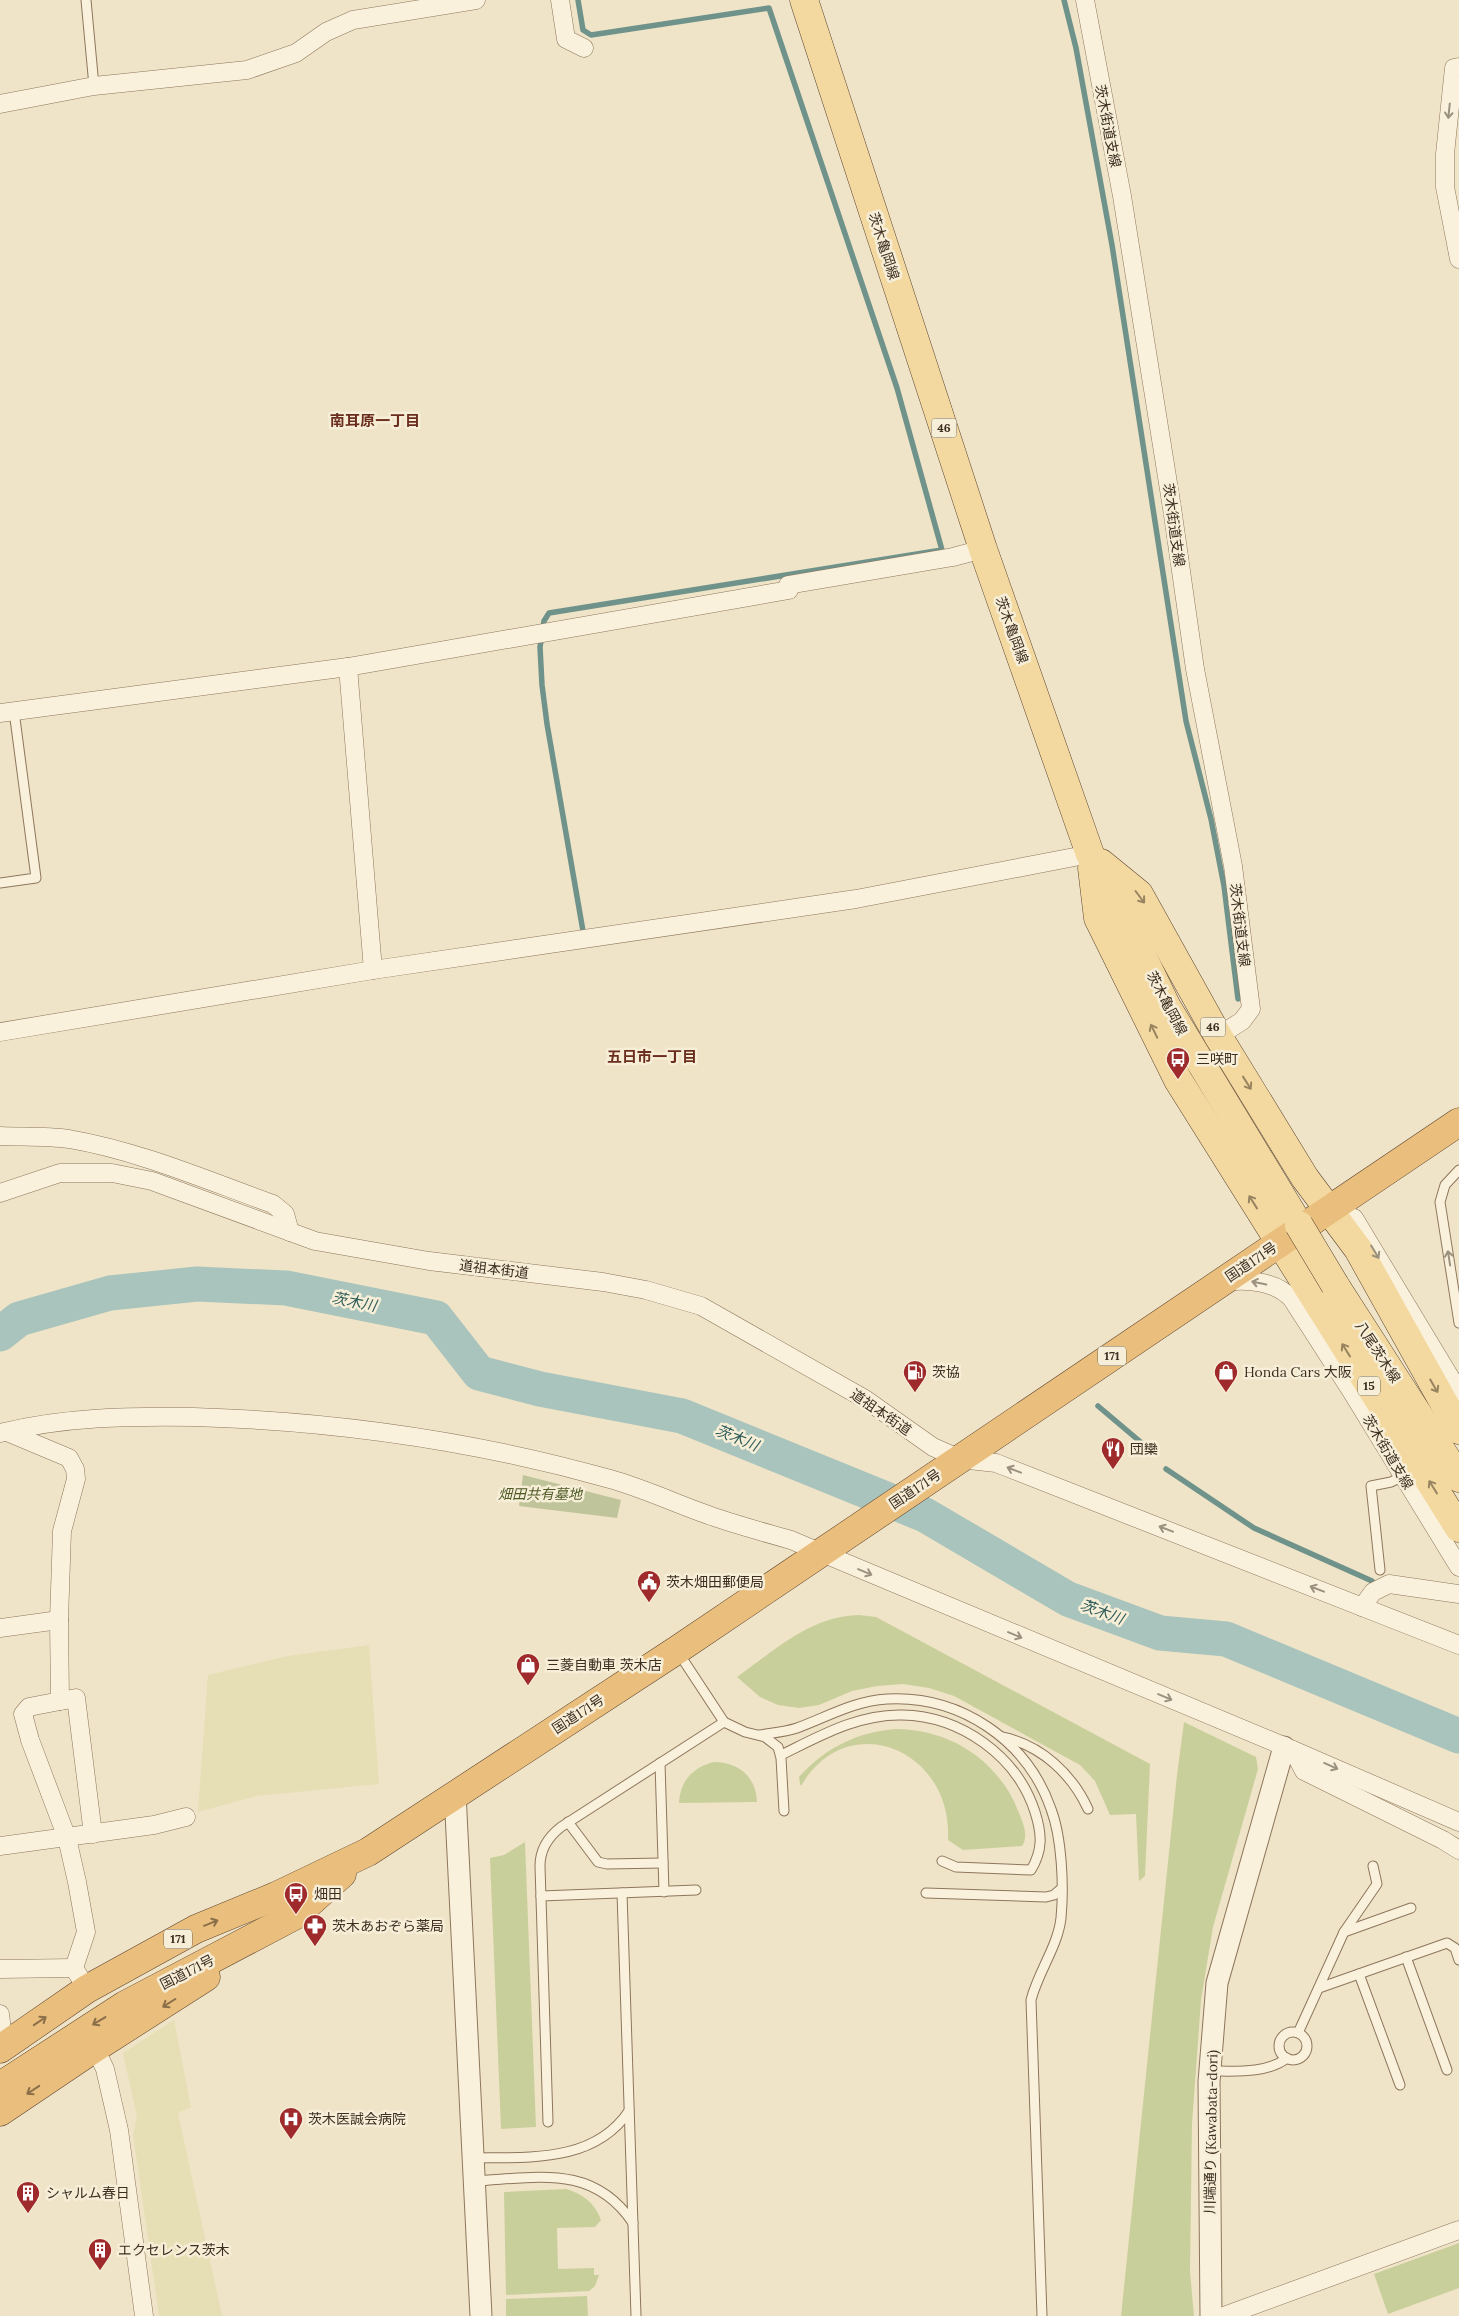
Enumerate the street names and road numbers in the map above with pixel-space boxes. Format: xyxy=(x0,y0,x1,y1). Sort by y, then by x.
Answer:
street label: 茨木街道支線 xyxy=(1091,83,1125,169)
street label: 茨木亀岡線 xyxy=(865,210,903,282)
road number: 46 xyxy=(932,418,956,438)
street label: 茨木街道支線 xyxy=(1159,482,1189,568)
street label: 茨木亀岡線 xyxy=(992,594,1032,666)
street label: 茨木街道支線 xyxy=(1226,882,1254,968)
street label: 茨木亀岡線 xyxy=(1143,968,1191,1038)
road number: 46 xyxy=(1200,1018,1226,1036)
street label: 国道171号 xyxy=(1222,1238,1280,1286)
street label: 道祖本街道 xyxy=(458,1256,530,1282)
street label: 八尾茨木線 xyxy=(1351,1318,1405,1386)
road number: 171 xyxy=(1098,1346,1126,1365)
road number: 15 xyxy=(1358,1376,1380,1395)
street label: 道祖本街道 xyxy=(847,1385,915,1439)
street label: 茨木街道支線 xyxy=(1359,1411,1417,1493)
street label: 国道171号 xyxy=(886,1465,944,1513)
street label: 国道171号 xyxy=(549,1690,607,1738)
road number: 171 xyxy=(164,1930,192,1948)
street label: 国道171号 xyxy=(157,1951,217,1993)
street label: 川端通り (Kawabata-dori) xyxy=(1201,2050,1221,2214)

